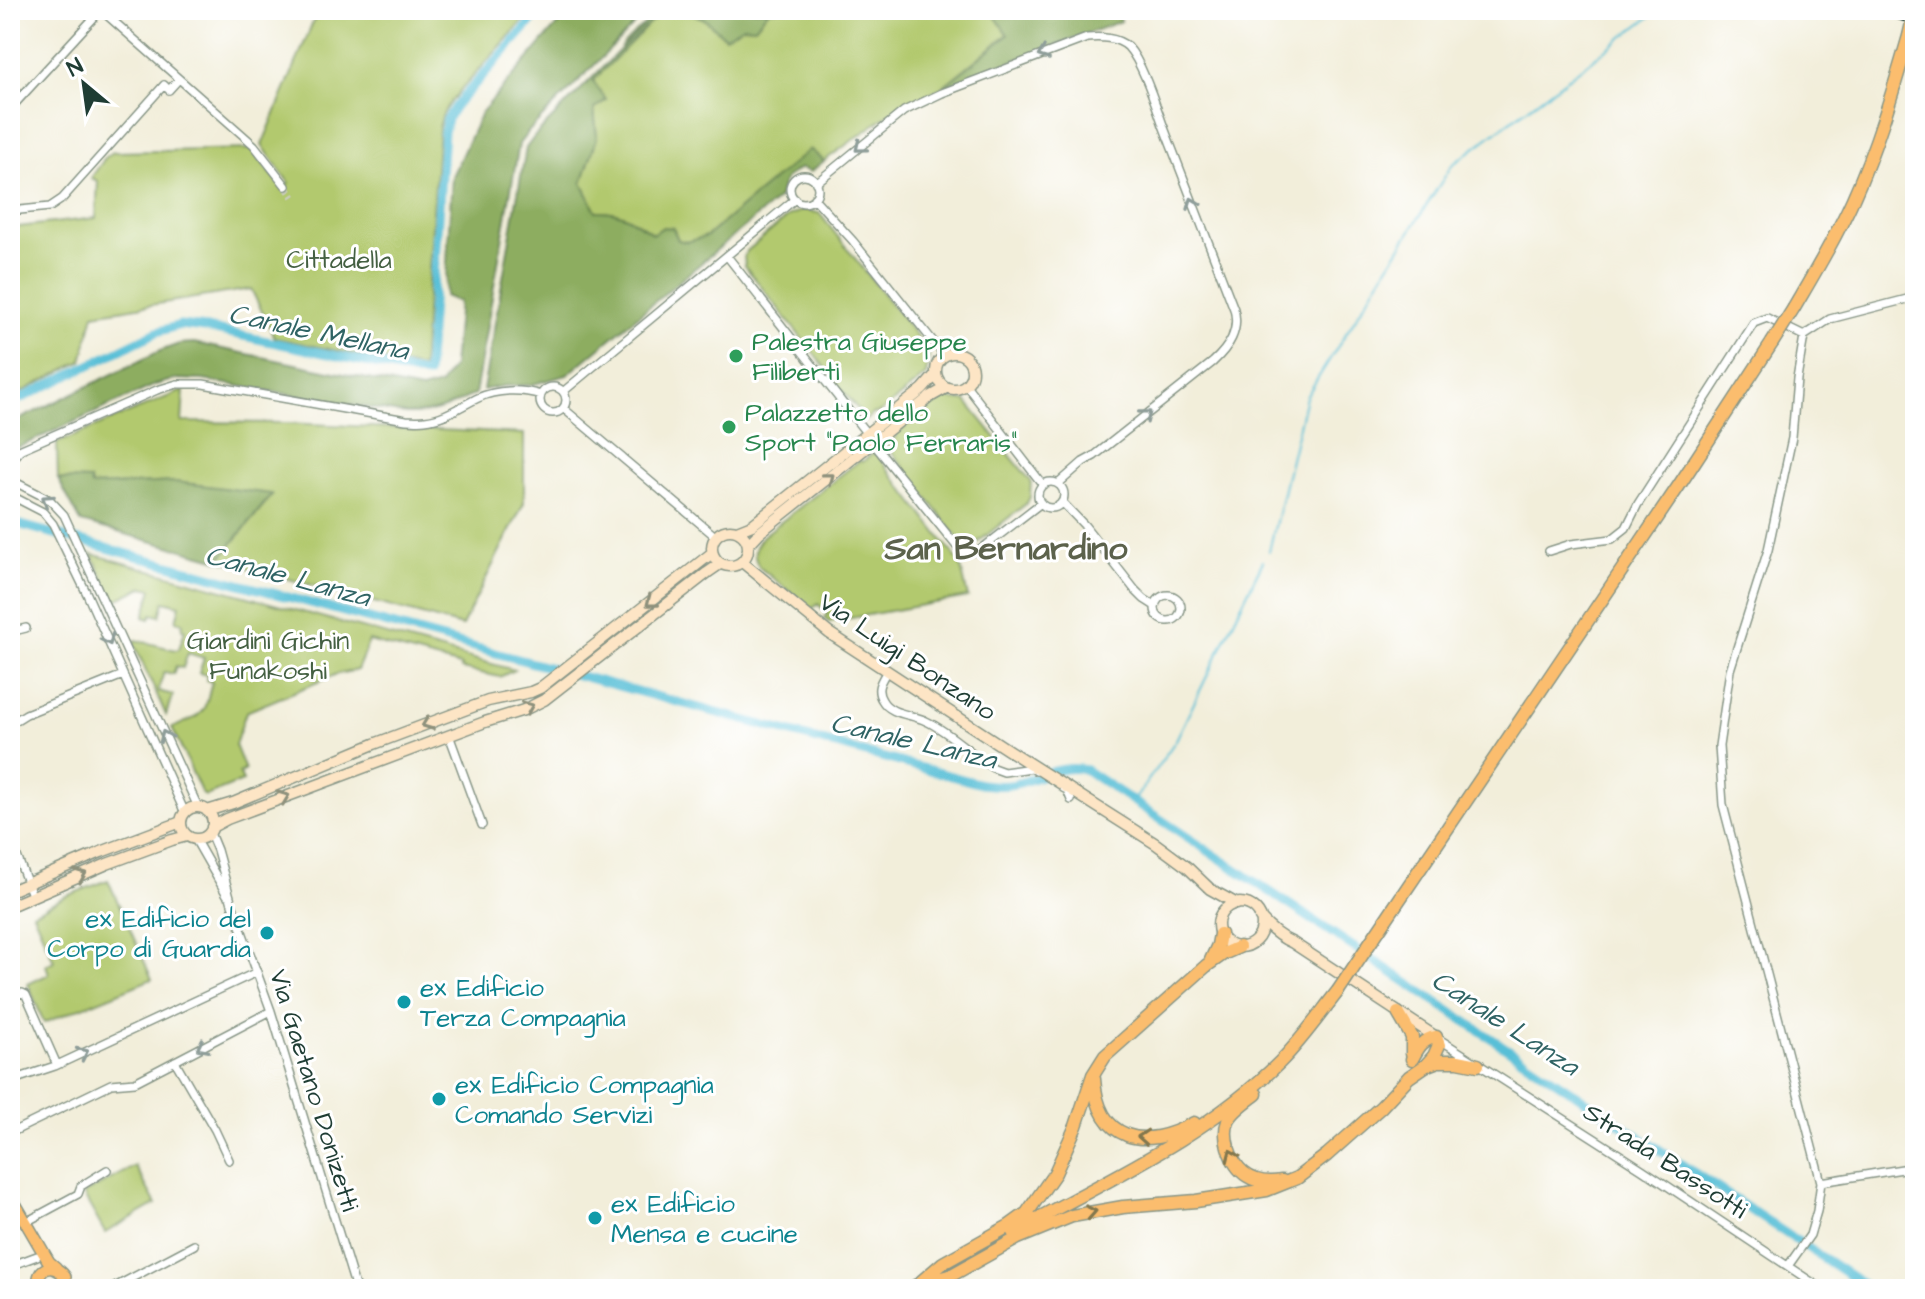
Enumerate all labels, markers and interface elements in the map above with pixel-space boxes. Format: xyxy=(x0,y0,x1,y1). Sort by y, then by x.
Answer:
north arrow xyxy=(44,44,124,124)
one-way arrow xyxy=(1037,44,1051,61)
text: N xyxy=(61,51,89,85)
one-way arrow xyxy=(855,137,869,152)
one-way arrow xyxy=(1187,197,1203,211)
park label: Cittadella xyxy=(286,242,392,278)
water label: Canale Mellana xyxy=(225,294,414,371)
place label: Palestra Giuseppe Filiberti xyxy=(752,324,967,390)
marker: Palestra Giuseppe Filiberti xyxy=(727,347,745,365)
place label: Palazzetto dello Sport "Paolo Ferraris" xyxy=(745,395,1017,461)
one-way arrow xyxy=(1136,410,1151,425)
marker: Palazzetto dello Sport "Paolo Ferraris" xyxy=(720,418,738,436)
one-way arrow xyxy=(820,473,835,487)
one-way arrow xyxy=(41,494,55,509)
district label: San Bernardino xyxy=(884,525,1128,573)
water label: Canale Lanza xyxy=(201,536,376,618)
street label: Via Luigi Bonzano xyxy=(811,584,1003,731)
one-way arrow xyxy=(645,593,660,607)
park label: Giardini Gichin Funakoshi xyxy=(187,623,349,689)
one-way arrow xyxy=(98,632,114,646)
one-way arrow xyxy=(520,701,534,717)
water label: Canale Lanza xyxy=(827,703,1002,780)
one-way arrow xyxy=(421,714,435,731)
one-way arrow xyxy=(159,730,175,745)
one-way arrow xyxy=(277,790,291,807)
one-way arrow xyxy=(73,868,88,884)
place label: ex Edificio del Corpo di Guardia xyxy=(47,901,251,967)
marker: ex Edificio del Corpo di Guardia xyxy=(258,924,276,942)
water label: Canale Lanza xyxy=(1424,961,1588,1087)
street label: Via Gaetano Donizetti xyxy=(260,965,368,1216)
place label: ex Edificio Terza Compagnia xyxy=(420,970,626,1038)
marker: ex Edificio Terza Compagnia xyxy=(395,993,413,1011)
one-way arrow xyxy=(195,1037,210,1053)
one-way arrow xyxy=(74,1047,89,1063)
place label: ex Edificio Compagnia Comando Servizi xyxy=(455,1067,714,1133)
marker: ex Edificio Compagnia Comando Servizi xyxy=(430,1090,448,1108)
street label: Strada Bassotti xyxy=(1576,1094,1755,1227)
one-way arrow xyxy=(1136,1128,1149,1145)
one-way arrow xyxy=(1226,1149,1242,1164)
place label: ex Edificio Mensa e cucine xyxy=(611,1186,798,1252)
one-way arrow xyxy=(1084,1205,1098,1222)
marker: ex Edificio Mensa e cucine xyxy=(586,1209,604,1227)

